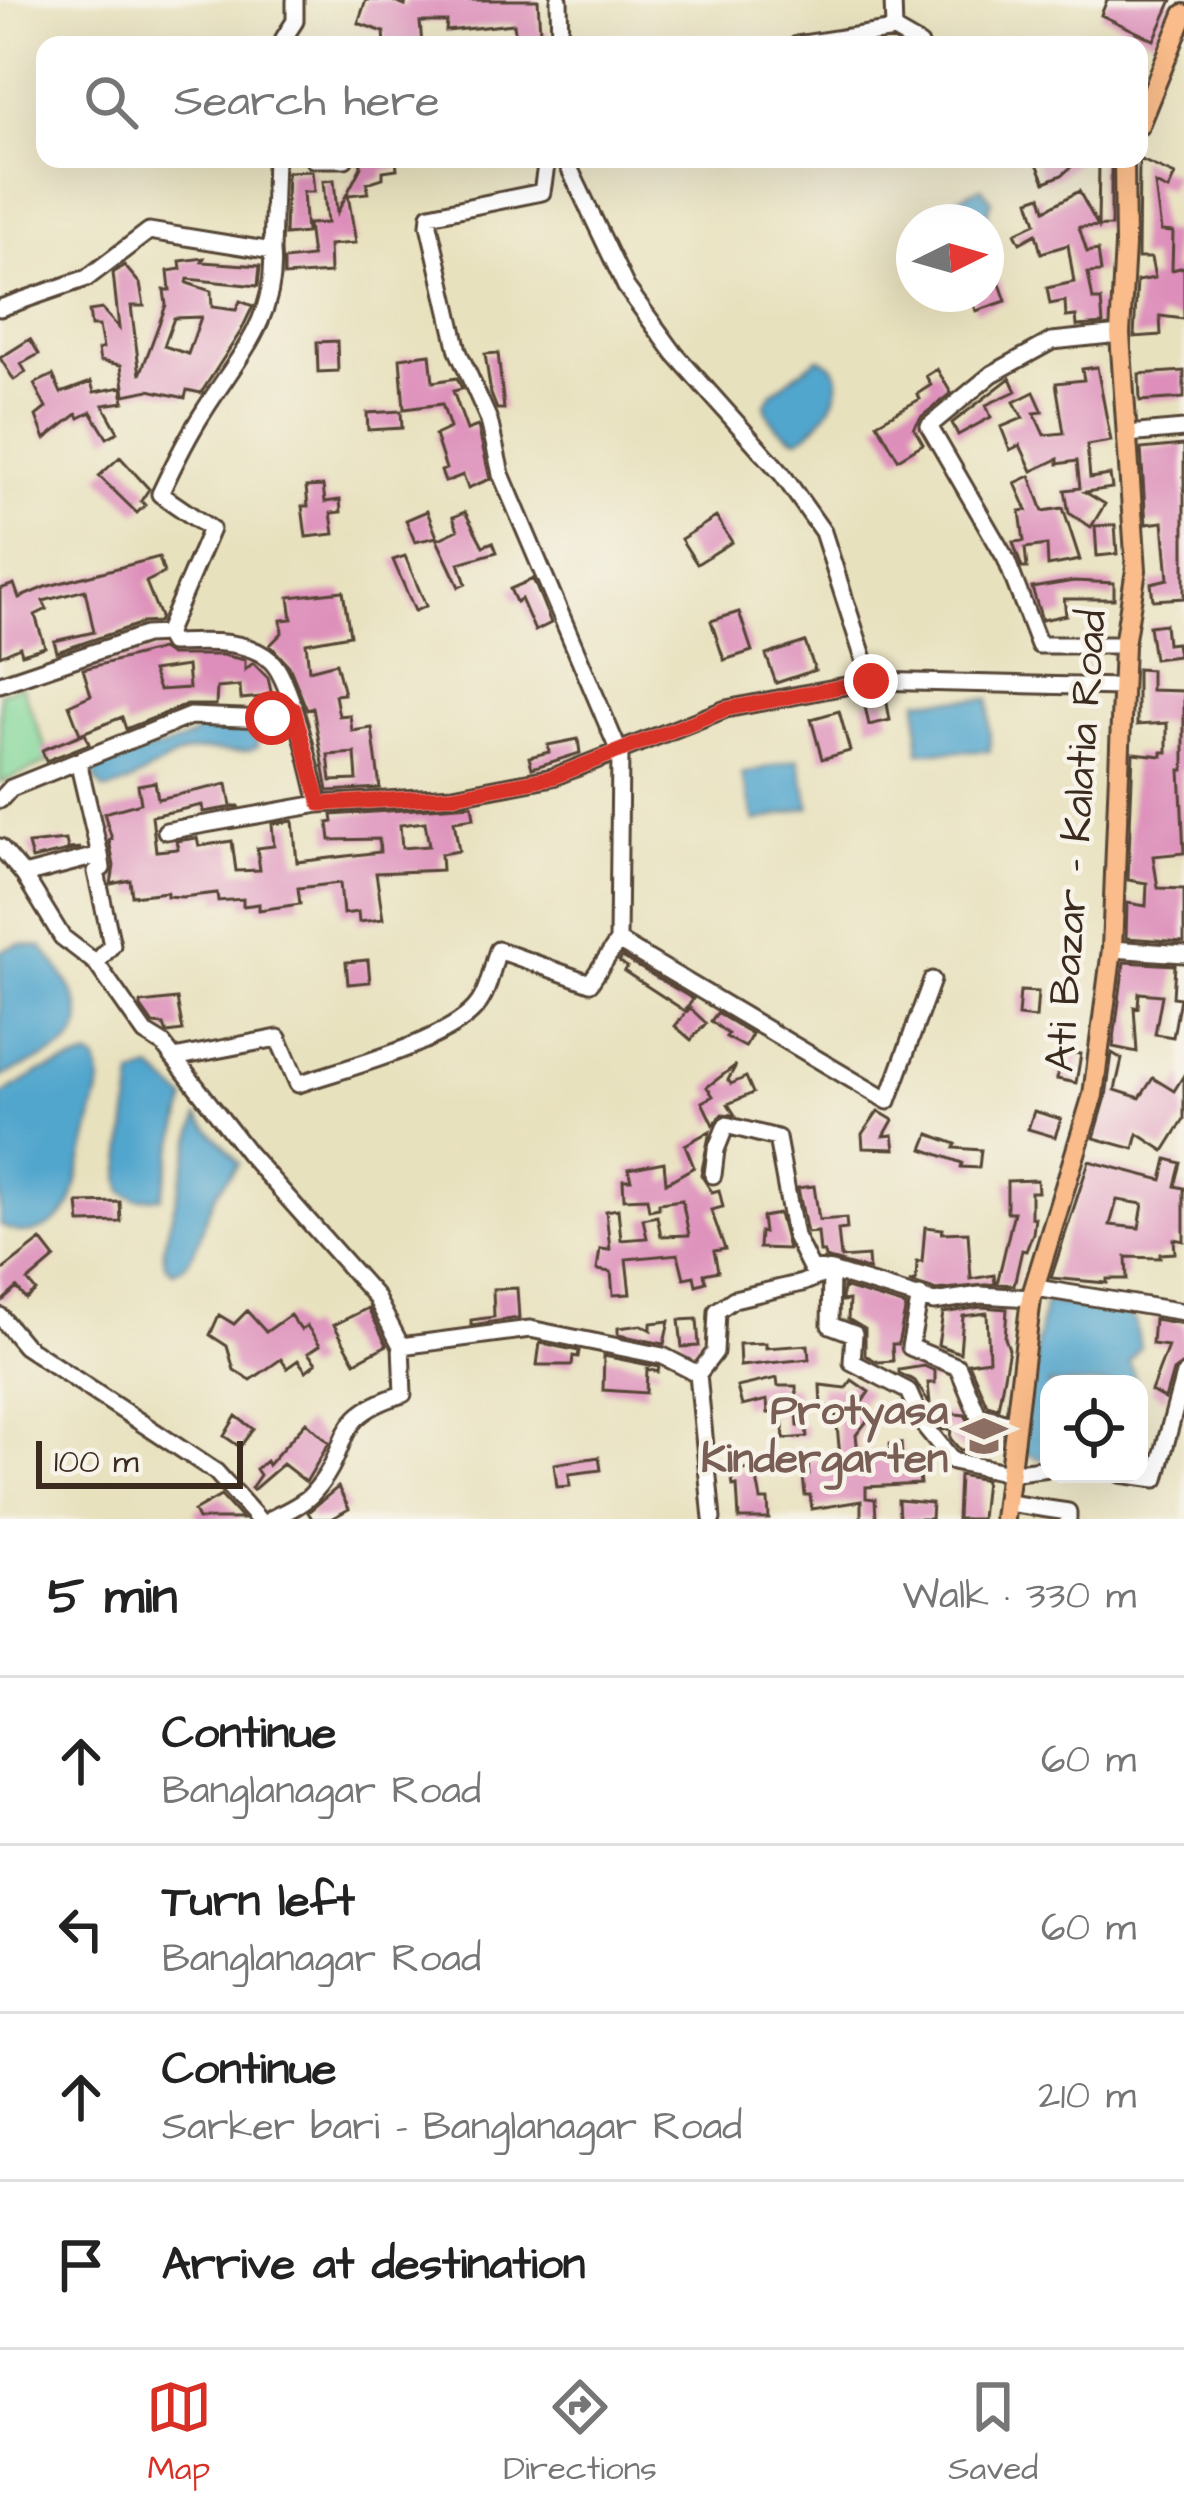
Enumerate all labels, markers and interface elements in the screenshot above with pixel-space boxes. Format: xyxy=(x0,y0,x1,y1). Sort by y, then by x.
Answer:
search box xyxy=(36,36,1148,168)
icon: search xyxy=(78,69,144,135)
text: Search here xyxy=(174,71,440,133)
north arrow xyxy=(896,204,1004,312)
street label: Ati Bazar - Kalatia Road xyxy=(1032,608,1122,1074)
route end xyxy=(844,654,898,708)
route start xyxy=(245,691,299,745)
map controls xyxy=(1040,1375,1148,1483)
button: locate xyxy=(1040,1375,1148,1483)
place label: Protyasa Kindergarten xyxy=(701,1383,949,1490)
school or university icon: Protyasa Kindergarten xyxy=(959,1411,1009,1461)
scale bar xyxy=(36,1435,243,1488)
text: 100 m xyxy=(54,1439,139,1485)
text: 5 min xyxy=(48,1562,177,1633)
text: Walk · 330 m xyxy=(902,1570,1136,1624)
text: Continue xyxy=(162,1703,336,1765)
icon: ahead xyxy=(48,1728,114,1794)
text: 60 m xyxy=(1041,1734,1136,1788)
text: Banglanagar Road xyxy=(162,1765,481,1819)
text: Turn left xyxy=(162,1871,355,1933)
icon: left xyxy=(48,1896,114,1962)
text: 60 m xyxy=(1041,1902,1136,1956)
text: Banglanagar Road xyxy=(162,1933,481,1987)
text: Continue xyxy=(162,2039,336,2101)
icon: ahead xyxy=(48,2064,114,2130)
text: 210 m xyxy=(1038,2070,1136,2124)
text: Sarker bari - Banglanagar Road xyxy=(162,2101,742,2155)
icon: arrive xyxy=(48,2232,114,2298)
text: Arrive at destination xyxy=(162,2234,585,2296)
tab: Map xyxy=(146,2374,212,2492)
tab: Directions xyxy=(503,2374,657,2492)
tab: Saved xyxy=(948,2374,1038,2492)

